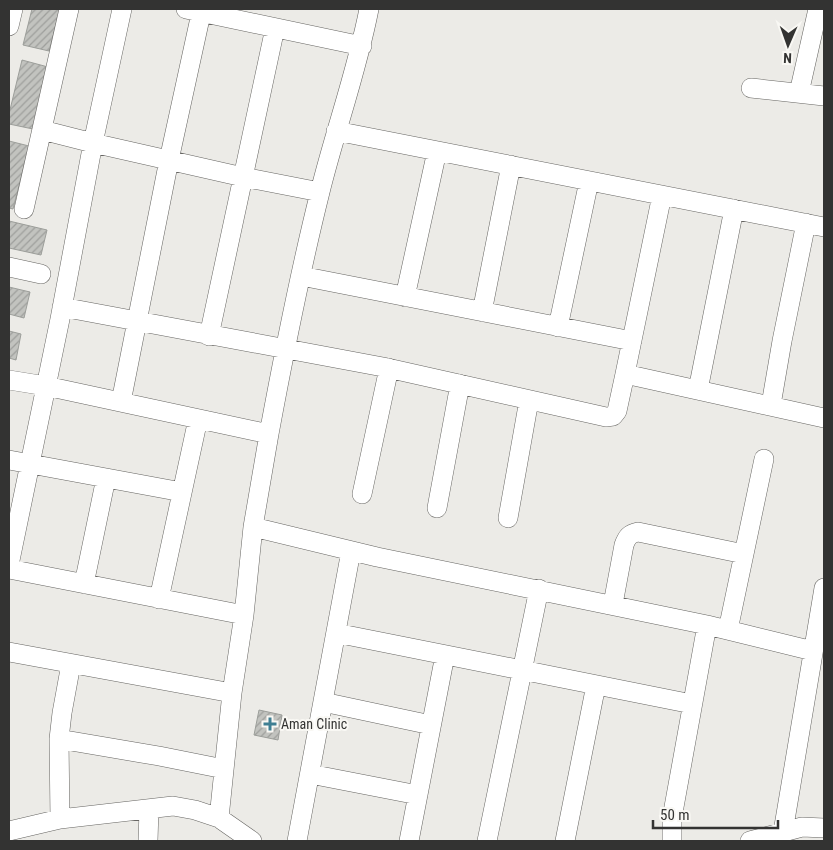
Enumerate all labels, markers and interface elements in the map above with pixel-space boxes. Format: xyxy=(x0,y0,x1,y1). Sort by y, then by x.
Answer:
north arrow xyxy=(763,20,813,70)
text: N xyxy=(783,50,792,66)
place label: Aman Clinic xyxy=(281,716,347,732)
marker: Aman Clinic xyxy=(263,717,277,731)
scale bar xyxy=(653,798,778,830)
text: 50 m xyxy=(660,806,690,824)

